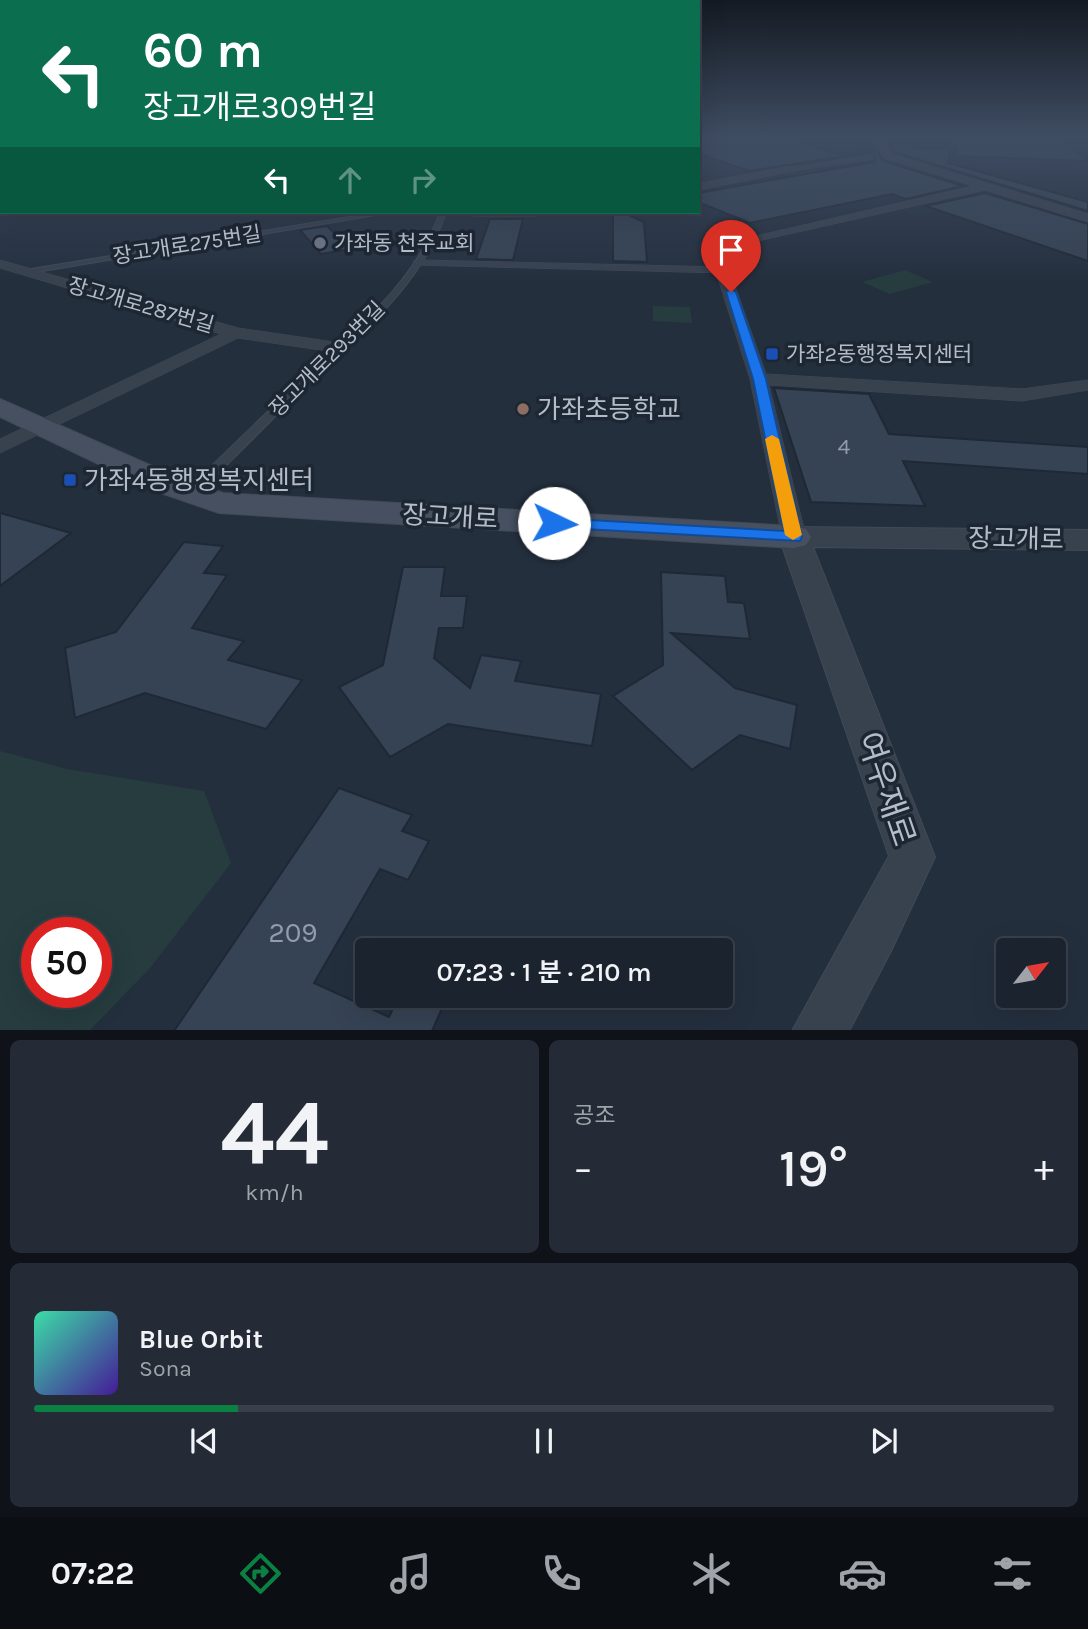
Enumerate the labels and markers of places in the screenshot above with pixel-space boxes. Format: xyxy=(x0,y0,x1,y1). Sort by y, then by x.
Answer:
pin xyxy=(701,220,761,292)
place label: 가좌동 천주교회 xyxy=(334,231,474,255)
marker: 가좌동 천주교회 xyxy=(312,235,328,251)
place label: 가좌2동행정복지센터 xyxy=(786,342,972,366)
marker: 가좌2동행정복지센터 xyxy=(764,346,780,362)
place label: 가좌초등학교 xyxy=(537,394,681,425)
marker: 가좌초등학교 xyxy=(515,401,531,417)
place label: 가좌4동행정복지센터 xyxy=(84,465,314,496)
marker: 가좌4동행정복지센터 xyxy=(62,472,78,488)

